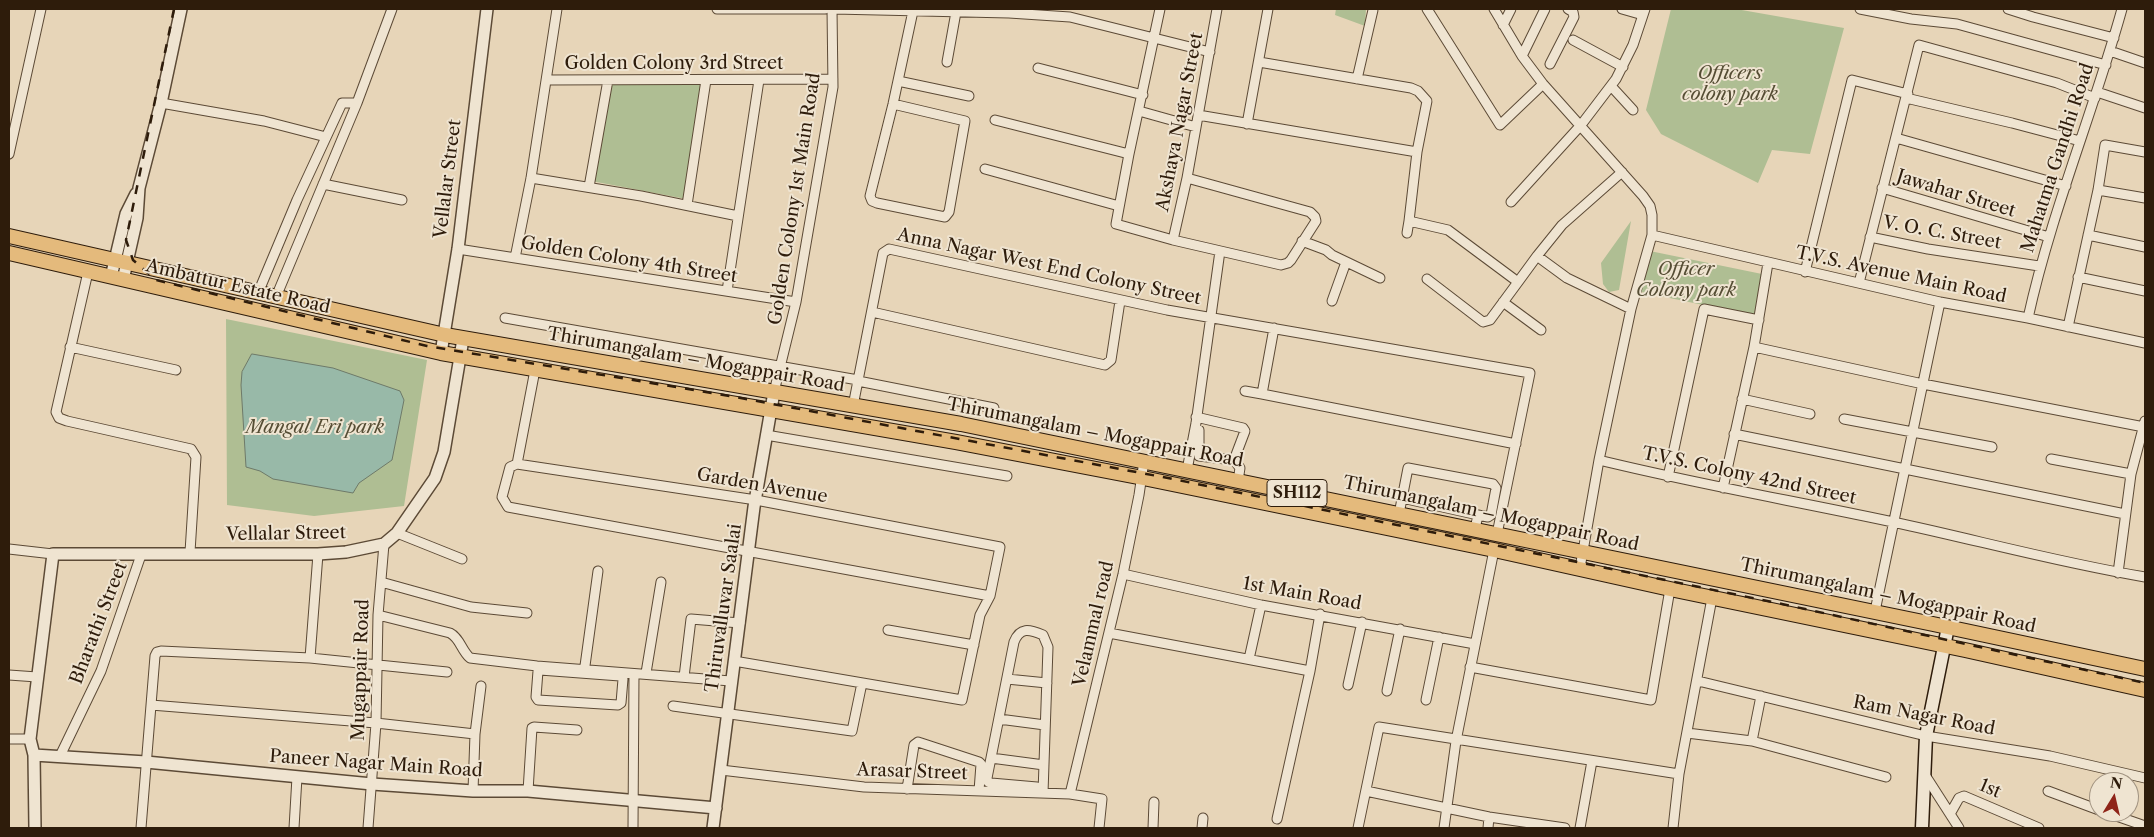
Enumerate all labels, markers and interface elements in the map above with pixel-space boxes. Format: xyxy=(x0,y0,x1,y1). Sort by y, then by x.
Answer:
street label: Akshaya Nagar Street xyxy=(1152,31,1208,213)
street label: Golden Colony 3rd Street xyxy=(565,53,783,75)
street label: Mahatma Gandhi Road xyxy=(2017,61,2099,255)
park label: Officers colony park xyxy=(1682,63,1778,106)
street label: Golden Colony 1st Main Road xyxy=(764,71,826,327)
street label: Vellalar Street xyxy=(430,118,466,240)
street label: Jawahar Street xyxy=(1894,166,2018,222)
street label: V. O. C. Street xyxy=(1881,212,2003,254)
street label: Anna Nagar West End Colony Street xyxy=(895,224,1203,310)
street label: Golden Colony 4th Street xyxy=(519,232,739,288)
street label: T.V.S. Avenue Main Road xyxy=(1794,242,2008,308)
street label: Ambattur Estate Road xyxy=(144,255,332,319)
park label: Officer Colony park xyxy=(1636,259,1736,302)
street label: Thirumangalam – Mogappair Road xyxy=(546,323,846,397)
street label: Thirumangalam – Mogappair Road xyxy=(945,394,1245,472)
park label: Mangal Eri park xyxy=(246,417,384,439)
street label: T.V.S. Colony 42nd Street xyxy=(1640,443,1858,509)
street label: Garden Avenue xyxy=(695,464,829,508)
street label: Thirumangalam – Mogappair Road xyxy=(1341,472,1641,556)
road number: SH112 xyxy=(1267,479,1327,506)
street label: Vellalar Street xyxy=(226,522,346,546)
street label: Thiruvalluvar Saalai xyxy=(701,522,747,694)
street label: Thirumangalam – Mogappair Road xyxy=(1738,554,2038,638)
street label: Bharathi Street xyxy=(66,559,132,687)
street label: Velammal road xyxy=(1069,559,1119,689)
street label: 1st Main Road xyxy=(1241,573,1363,615)
street label: Mugappair Road xyxy=(348,599,374,741)
street label: Ram Nagar Road xyxy=(1851,692,1997,740)
street label: Paneer Nagar Main Road xyxy=(269,746,483,782)
street label: Arasar Street xyxy=(856,759,968,785)
north arrow xyxy=(2089,772,2139,822)
text: N xyxy=(2109,773,2124,793)
street label: 1st xyxy=(1976,775,2004,803)

